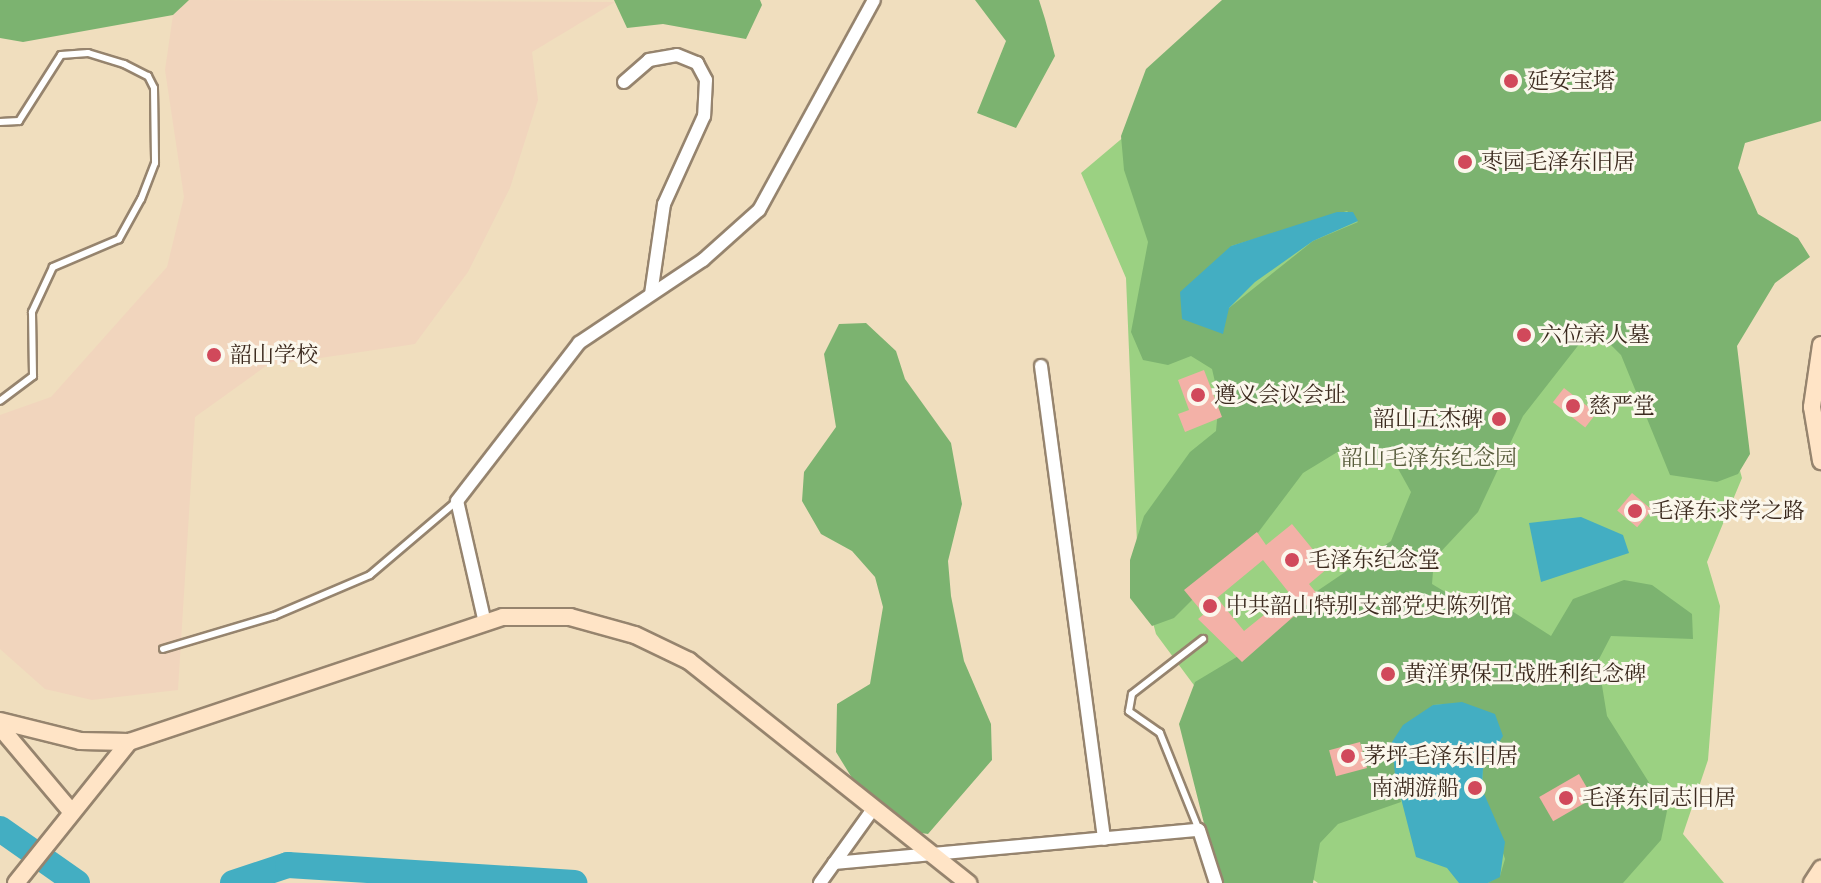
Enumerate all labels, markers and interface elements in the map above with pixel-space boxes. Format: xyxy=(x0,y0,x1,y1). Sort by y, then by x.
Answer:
place label: 延安宝塔 xyxy=(1527,68,1615,94)
marker: 延安宝塔 xyxy=(1502,72,1520,90)
place label: 枣园毛泽东旧居 xyxy=(1481,149,1635,175)
marker: 枣园毛泽东旧居 xyxy=(1456,153,1474,171)
place label: 六位亲人墓 xyxy=(1540,322,1650,348)
marker: 六位亲人墓 xyxy=(1515,326,1533,344)
place label: 韶山学校 xyxy=(230,342,318,368)
marker: 韶山学校 xyxy=(205,346,223,364)
place label: 遵义会议会址 xyxy=(1214,382,1346,408)
marker: 遵义会议会址 xyxy=(1189,386,1207,404)
place label: 慈严堂 xyxy=(1589,393,1655,419)
marker: 慈严堂 xyxy=(1564,397,1582,415)
place label: 韶山五杰碑 xyxy=(1373,406,1483,432)
marker: 韶山五杰碑 xyxy=(1490,410,1508,428)
park label: 韶山毛泽东纪念园 xyxy=(1341,445,1517,471)
place label: 毛泽东求学之路 xyxy=(1651,498,1805,524)
marker: 毛泽东求学之路 xyxy=(1626,502,1644,520)
place label: 毛泽东纪念堂 xyxy=(1308,547,1440,573)
marker: 毛泽东纪念堂 xyxy=(1283,551,1301,569)
place label: 中共韶山特别支部党史陈列馆 xyxy=(1226,593,1512,619)
marker: 中共韶山特别支部党史陈列馆 xyxy=(1201,597,1219,615)
place label: 黄洋界保卫战胜利纪念碑 xyxy=(1404,661,1646,687)
marker: 黄洋界保卫战胜利纪念碑 xyxy=(1379,665,1397,683)
place label: 茅坪毛泽东旧居 xyxy=(1364,743,1518,769)
marker: 茅坪毛泽东旧居 xyxy=(1339,747,1357,765)
place label: 南湖游船 xyxy=(1371,775,1459,801)
marker: 南湖游船 xyxy=(1466,779,1484,797)
place label: 毛泽东同志旧居 xyxy=(1582,785,1736,811)
marker: 毛泽东同志旧居 xyxy=(1557,789,1575,807)

